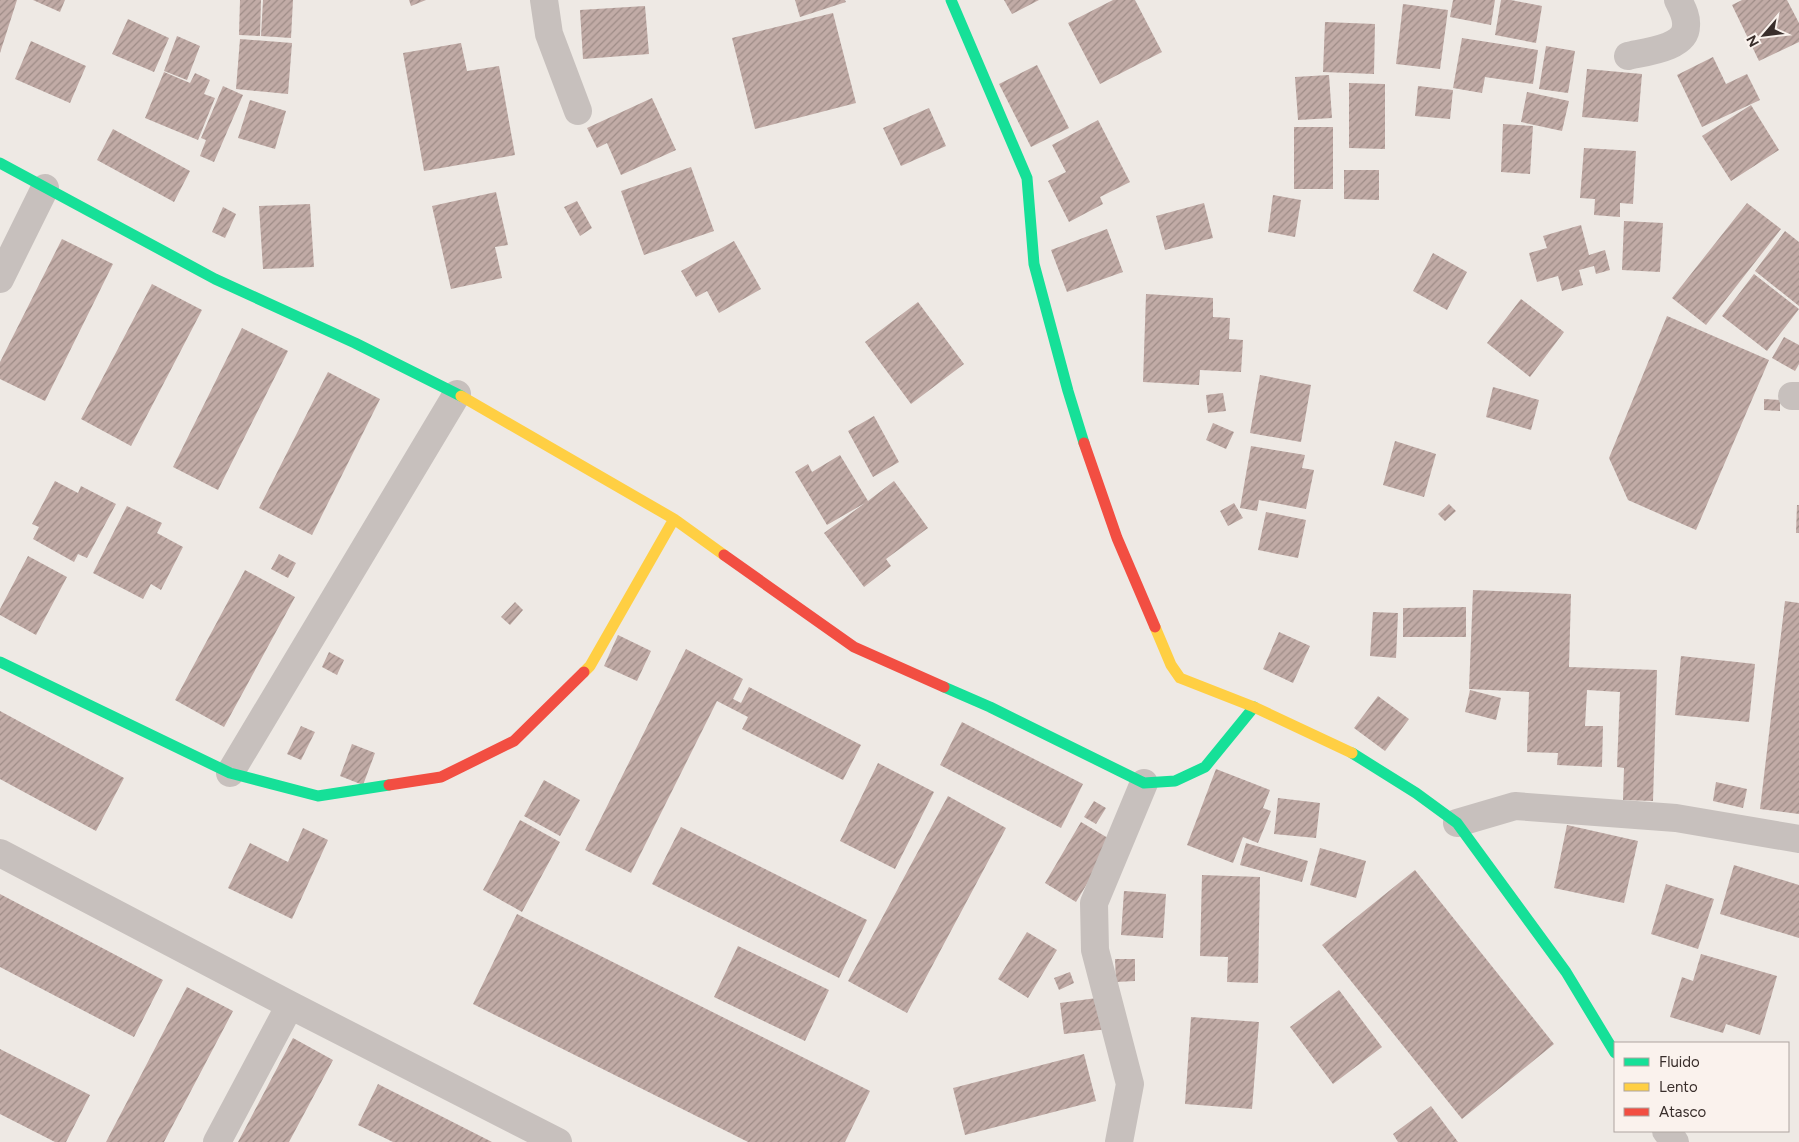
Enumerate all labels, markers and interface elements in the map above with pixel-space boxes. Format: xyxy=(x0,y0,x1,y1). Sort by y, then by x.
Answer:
north arrow xyxy=(1739,10,1789,60)
text: N xyxy=(1743,32,1763,50)
legend xyxy=(1614,1042,1789,1132)
text: Fluido xyxy=(1659,1053,1700,1071)
text: Lento xyxy=(1659,1078,1698,1096)
text: Atasco xyxy=(1659,1103,1707,1121)

